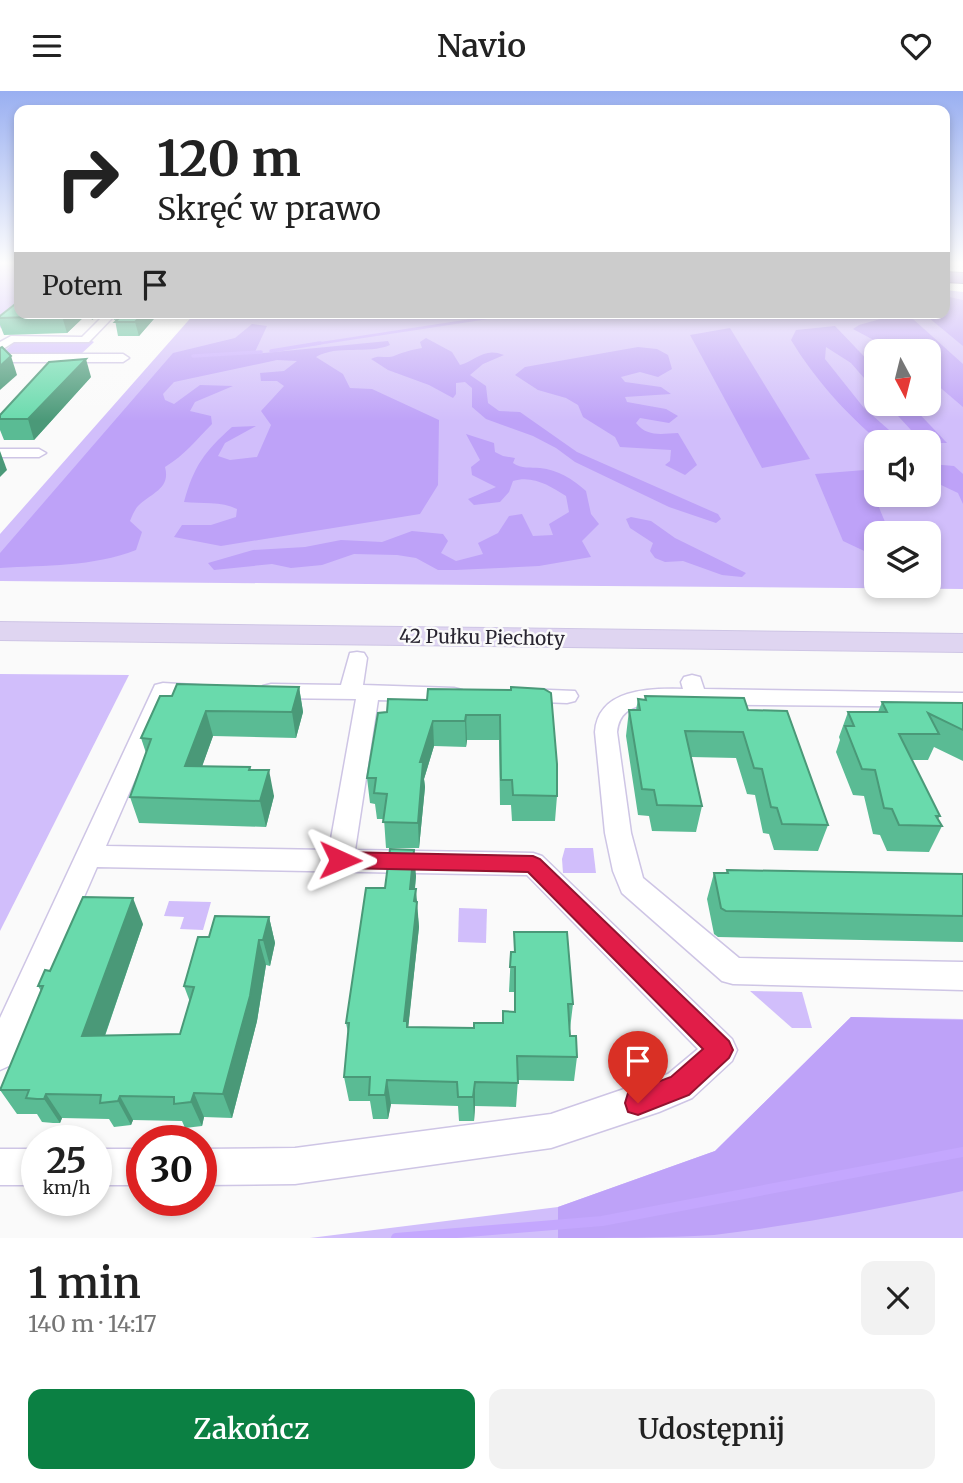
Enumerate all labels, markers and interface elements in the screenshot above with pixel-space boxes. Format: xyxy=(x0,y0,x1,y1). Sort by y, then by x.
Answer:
text: Navio xyxy=(437,26,526,66)
icon: menu xyxy=(28,27,66,65)
icon: heart xyxy=(897,27,935,65)
text: 120 m xyxy=(157,128,301,189)
icon: right xyxy=(42,133,133,224)
text: Skręć w prawo xyxy=(157,189,381,229)
icon: arrive xyxy=(136,266,174,304)
text: Potem xyxy=(42,269,122,302)
north arrow xyxy=(864,339,942,417)
map controls xyxy=(864,339,941,598)
button: sound xyxy=(864,430,941,507)
button: layers xyxy=(864,521,941,598)
street label: 42 Pułku Piechoty xyxy=(399,624,565,650)
position arrow xyxy=(303,823,377,897)
pin xyxy=(608,1031,668,1103)
icon: arrive xyxy=(619,1042,657,1080)
speed limit sign: 30 xyxy=(126,1125,217,1216)
text: 25 xyxy=(46,1139,87,1183)
text: km/h xyxy=(43,1176,90,1199)
text: 1 min xyxy=(28,1257,141,1309)
button: close xyxy=(861,1261,935,1335)
text: 140 m · 14:17 xyxy=(28,1309,157,1338)
button: Zakończ xyxy=(28,1389,475,1469)
button: Udostępnij xyxy=(489,1389,935,1469)

